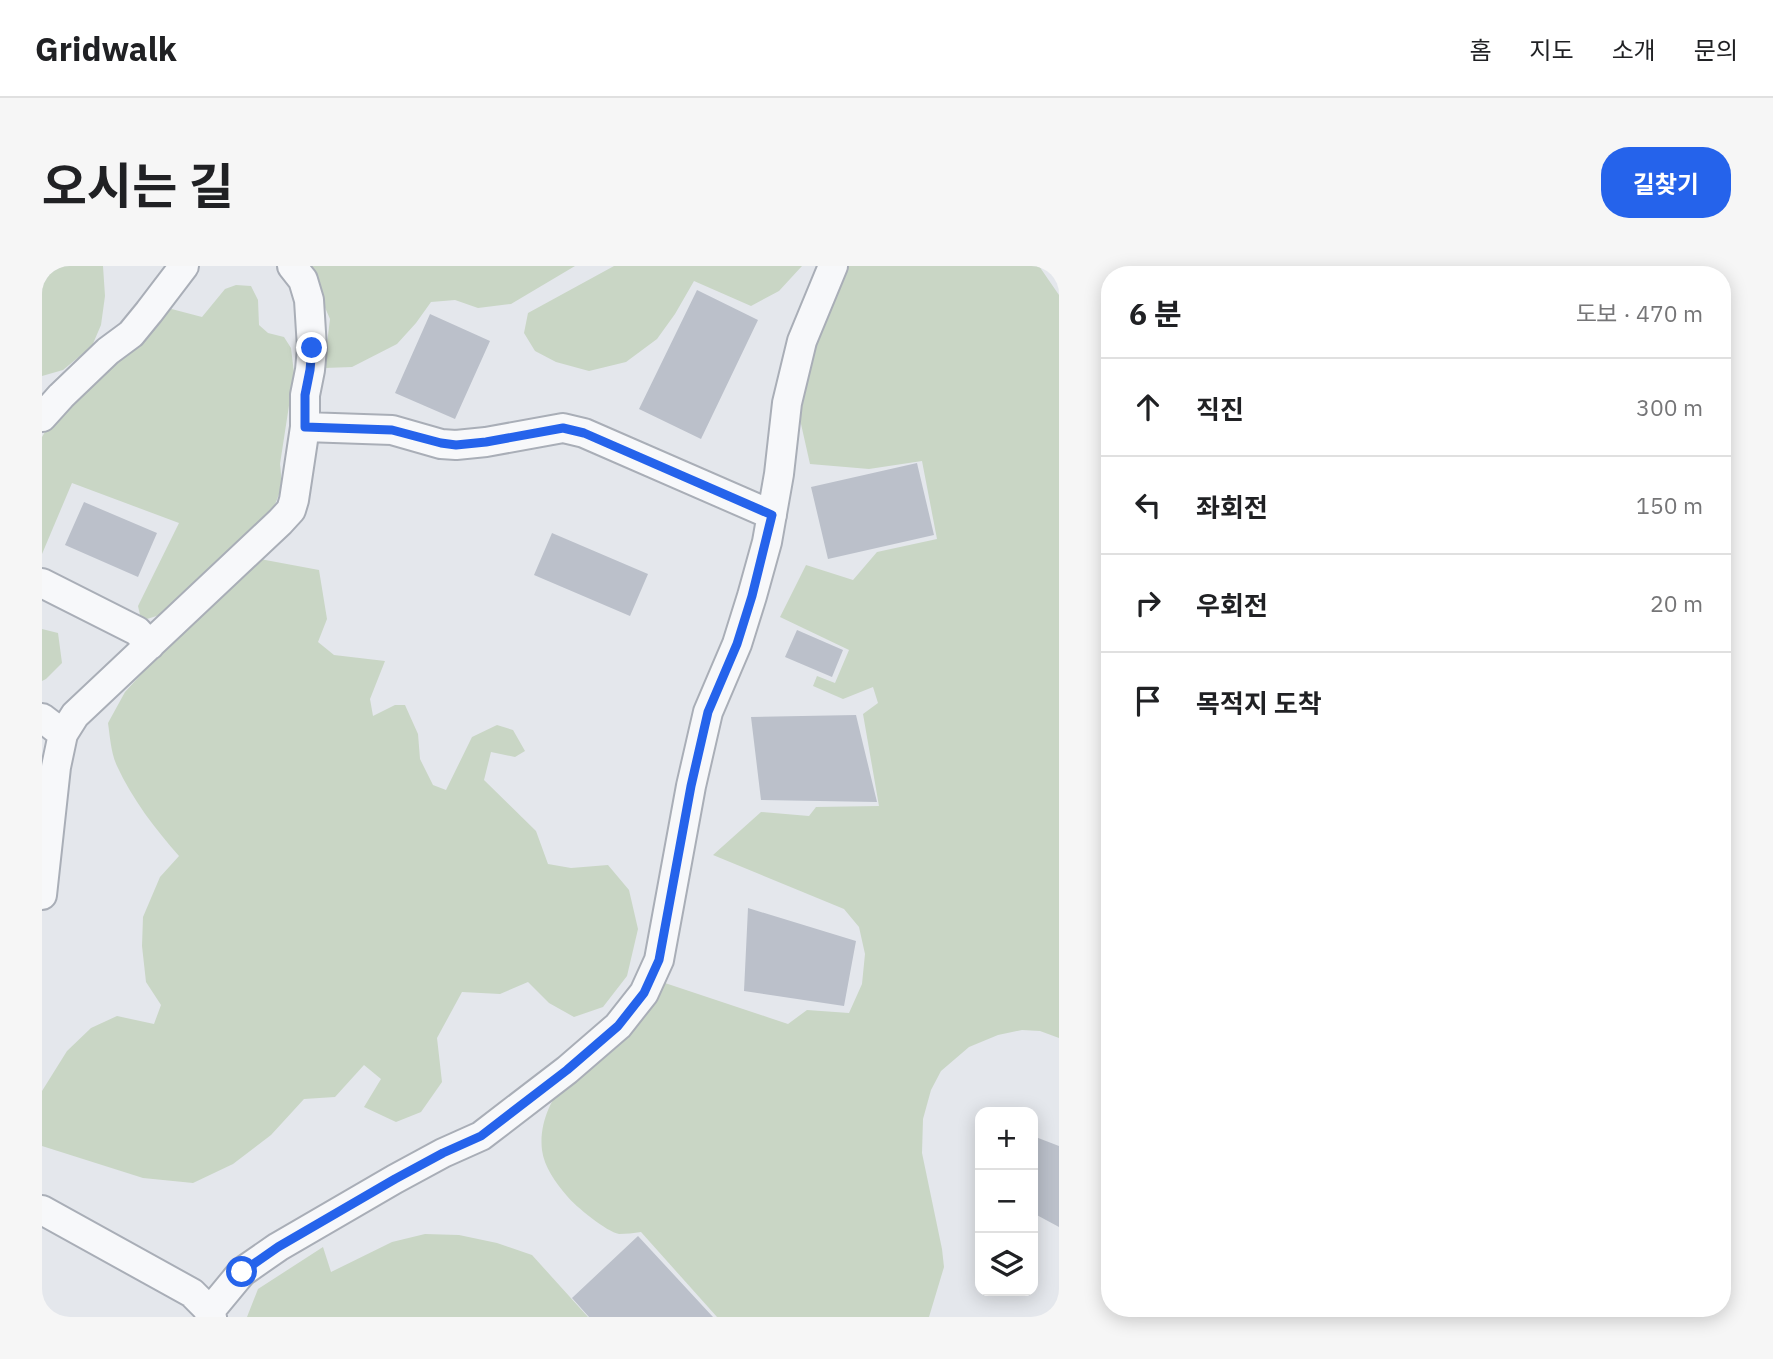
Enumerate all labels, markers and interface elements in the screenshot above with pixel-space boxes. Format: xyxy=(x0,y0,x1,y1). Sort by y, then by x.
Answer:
text: Gridwalk xyxy=(35,27,177,70)
text: 홈 xyxy=(1469,34,1491,66)
text: 지도 xyxy=(1529,34,1574,66)
text: 소개 xyxy=(1612,34,1656,66)
text: 문의 xyxy=(1694,34,1738,66)
button: 길찾기 xyxy=(1601,147,1731,218)
text: 오시는 길 xyxy=(42,154,234,217)
text: 6 분 xyxy=(1129,294,1182,333)
text: 도보 · 470 m xyxy=(1575,298,1703,328)
route end xyxy=(296,332,327,363)
icon: ahead xyxy=(1129,388,1167,426)
text: 직진 xyxy=(1196,392,1244,426)
text: 300 m xyxy=(1636,392,1703,422)
icon: left xyxy=(1129,486,1167,524)
text: 좌회전 xyxy=(1196,490,1268,524)
text: 150 m xyxy=(1636,490,1703,520)
icon: right xyxy=(1129,584,1167,622)
text: 우회전 xyxy=(1196,588,1268,622)
text: 20 m xyxy=(1650,588,1703,618)
icon: arrive xyxy=(1129,682,1167,720)
text: 목적지 도착 xyxy=(1196,686,1322,720)
map controls xyxy=(975,1107,1038,1296)
button: + xyxy=(975,1107,1038,1170)
button: − xyxy=(975,1170,1038,1233)
button: layers xyxy=(975,1233,1038,1296)
route start xyxy=(226,1256,257,1287)

